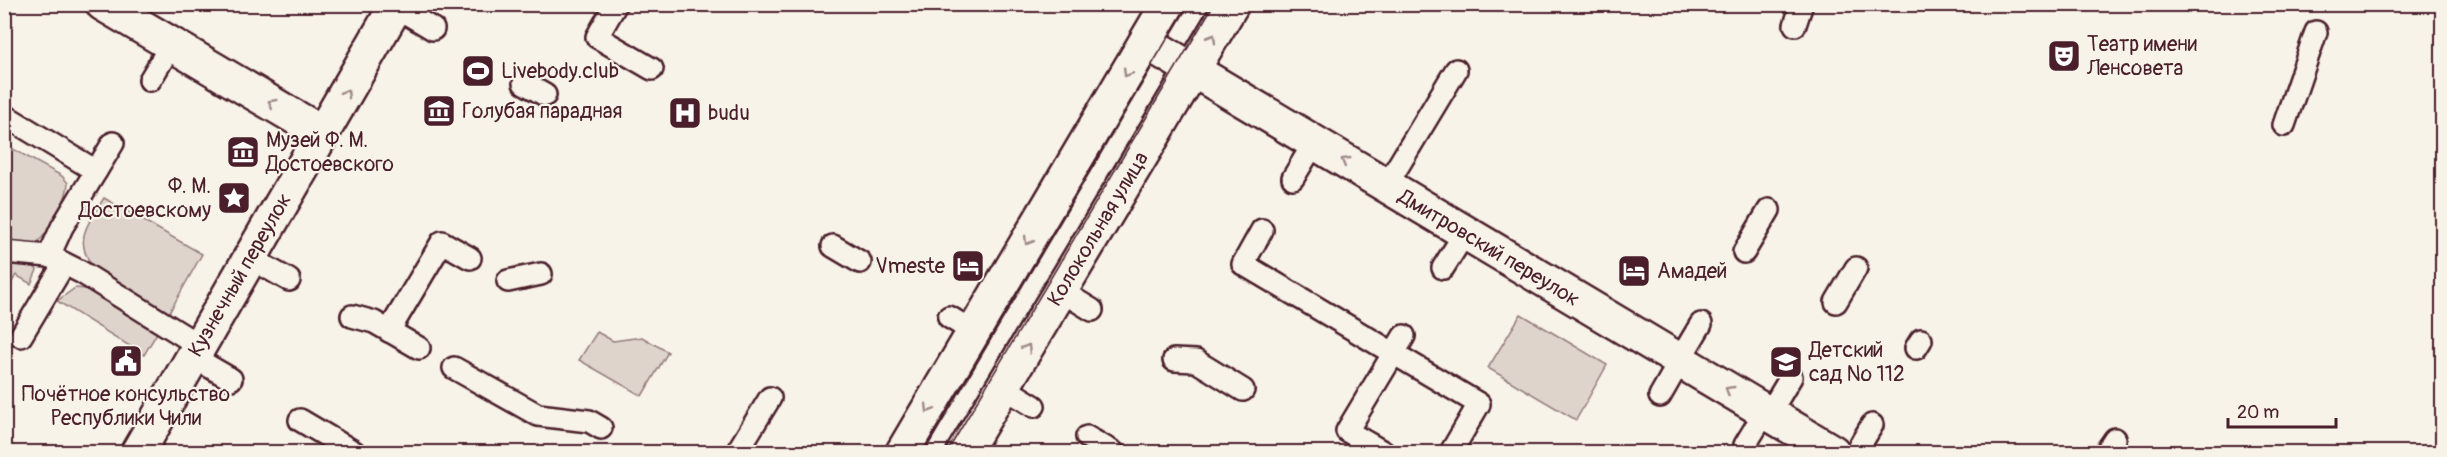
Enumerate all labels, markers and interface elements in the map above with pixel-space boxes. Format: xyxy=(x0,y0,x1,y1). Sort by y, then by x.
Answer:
place label: Театр имени Ленсовета xyxy=(2086,31,2197,82)
one-way arrow xyxy=(1205,34,1216,44)
theatre icon: Театр имени Ленсовета xyxy=(2046,38,2082,74)
sports icon: Livebody.club xyxy=(460,53,496,89)
place label: Livebody.club xyxy=(501,58,619,85)
one-way arrow xyxy=(1123,67,1135,77)
one-way arrow xyxy=(339,89,350,99)
museum icon: Голубая парадная xyxy=(421,93,457,129)
hospital icon: budu xyxy=(667,95,703,131)
place label: Голубая парадная xyxy=(462,98,622,125)
one-way arrow xyxy=(268,99,278,111)
place label: budu xyxy=(708,100,750,127)
place label: Музей Ф. М. Достоевского xyxy=(265,127,394,178)
museum icon: Музей Ф. М. Достоевского xyxy=(225,134,261,170)
street label: Колокольная улица xyxy=(1041,147,1155,311)
one-way arrow xyxy=(1341,157,1351,169)
place label: Ф. М. Достоевскому xyxy=(78,173,211,224)
place icon: Ф. М. Достоевскому xyxy=(216,180,252,216)
street label: Дмитровский переулок xyxy=(1393,183,1585,313)
street label: Кузнечный переулок xyxy=(182,188,298,362)
one-way arrow xyxy=(1024,235,1036,245)
hotel icon: Vmeste xyxy=(950,248,986,284)
place label: Vmeste xyxy=(875,253,946,280)
hotel icon: Амадей xyxy=(1616,253,1652,289)
place label: Амадей xyxy=(1657,258,1727,285)
place label: Детский сад № 112 xyxy=(1808,337,1905,388)
public building icon: Почётное консульство Республики Чили xyxy=(108,343,144,379)
one-way arrow xyxy=(1019,344,1031,354)
school or university icon: Детский сад № 112 xyxy=(1768,344,1804,380)
place label: Почётное консульство Республики Чили xyxy=(22,381,230,432)
one-way arrow xyxy=(1725,386,1735,398)
scale bar xyxy=(2228,391,2336,429)
text: 20 m xyxy=(2237,401,2279,424)
one-way arrow xyxy=(924,403,936,413)

